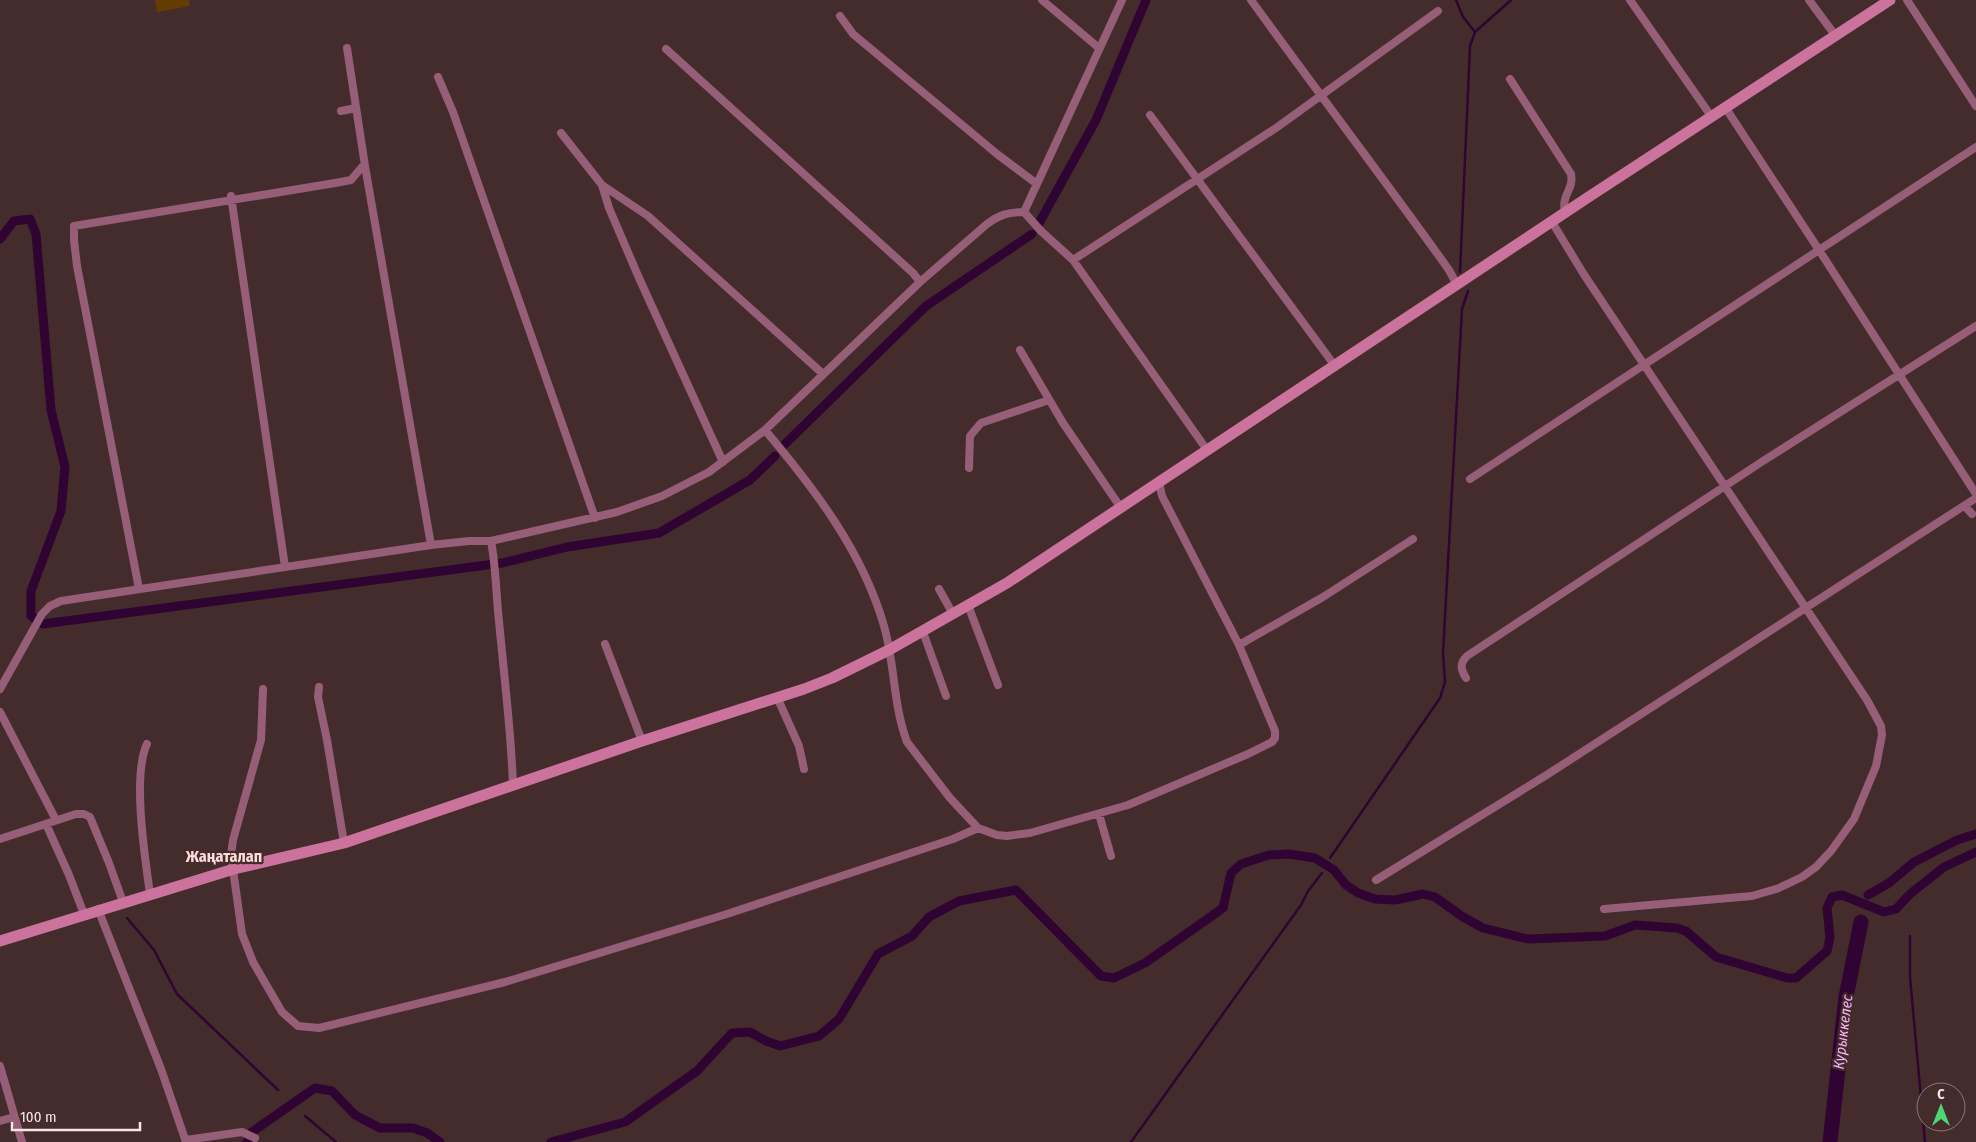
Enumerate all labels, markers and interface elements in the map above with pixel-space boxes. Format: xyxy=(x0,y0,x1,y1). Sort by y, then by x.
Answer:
district label: Жаңаталап xyxy=(185,847,262,866)
water label: Курыккелес xyxy=(1830,993,1857,1070)
north arrow xyxy=(1916,1082,1966,1132)
text: С xyxy=(1937,1086,1945,1103)
scale bar xyxy=(12,1100,140,1132)
text: 100 m xyxy=(20,1108,57,1126)

